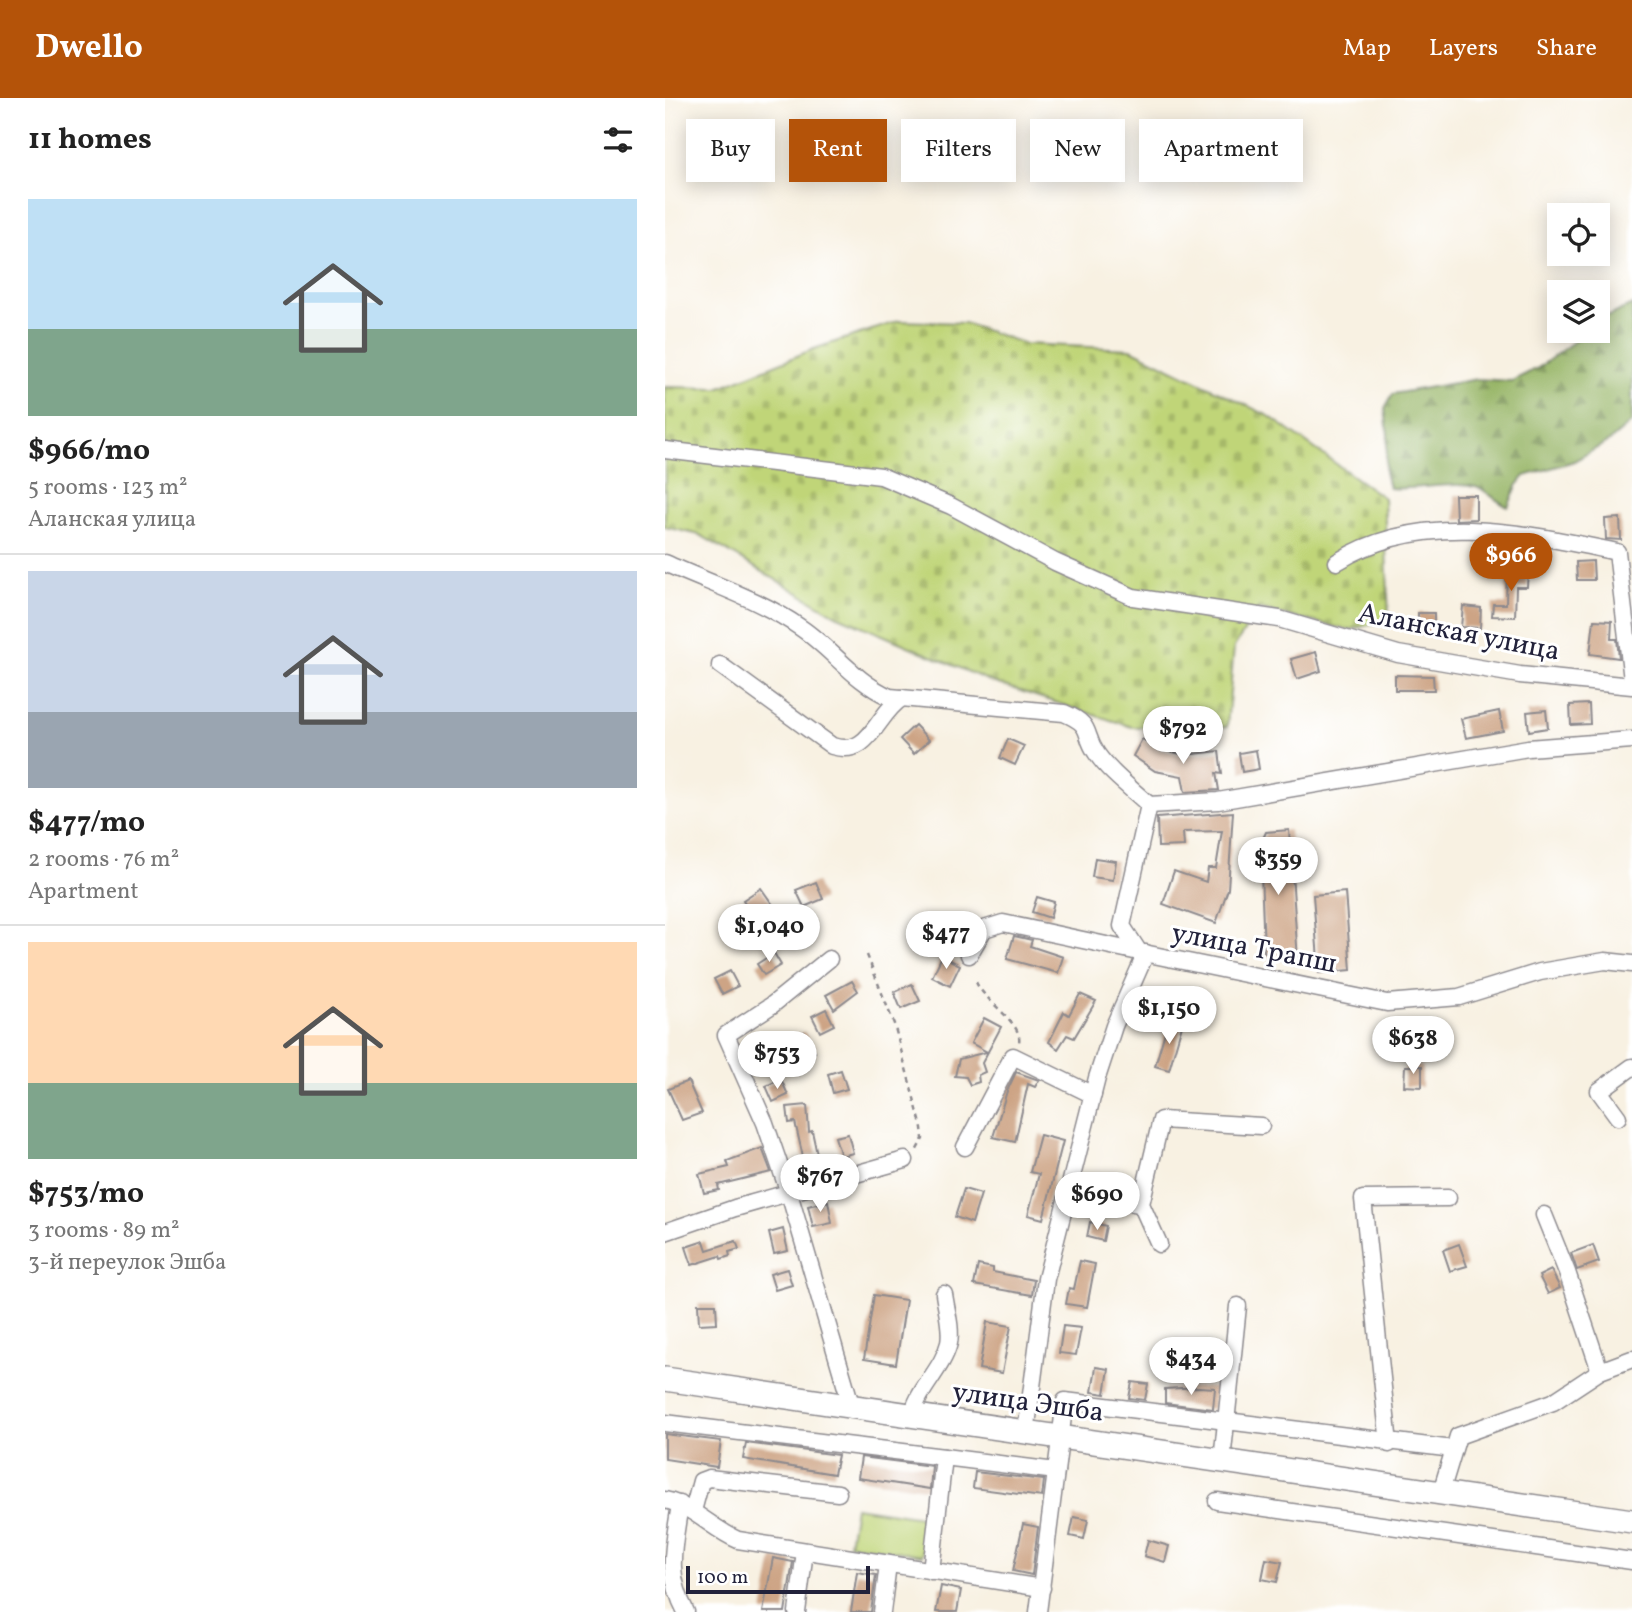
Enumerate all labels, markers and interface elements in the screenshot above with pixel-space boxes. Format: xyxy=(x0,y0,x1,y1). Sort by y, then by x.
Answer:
text: Dwello xyxy=(35,26,143,72)
text: Map xyxy=(1343,32,1391,66)
text: Layers xyxy=(1429,32,1498,66)
text: Share xyxy=(1536,32,1597,66)
text: 11 homes xyxy=(28,119,152,161)
chip: Buy xyxy=(686,119,775,182)
chip: Rent xyxy=(789,119,887,182)
chip: Filters xyxy=(901,119,1016,182)
chip: New xyxy=(1030,119,1125,182)
chip: Apartment xyxy=(1139,119,1303,182)
icon: filters xyxy=(599,121,637,159)
map controls xyxy=(1547,203,1610,343)
button: locate xyxy=(1547,203,1610,266)
icon: home xyxy=(270,245,396,371)
button: layers xyxy=(1547,280,1610,343)
text: $966/mo xyxy=(28,430,150,472)
text: 5 rooms · 123 m² xyxy=(28,472,188,504)
text: Аланская улица xyxy=(28,504,196,536)
pin: $966 xyxy=(1470,533,1552,593)
text: $966 xyxy=(1485,540,1537,572)
street label: Аланская улица xyxy=(1355,594,1563,672)
icon: home xyxy=(270,617,396,743)
pin: $792 xyxy=(1142,706,1224,766)
text: $792 xyxy=(1159,713,1207,745)
text: $477/mo xyxy=(28,802,145,844)
pin: $359 xyxy=(1237,838,1319,897)
text: 2 rooms · 76 m² xyxy=(28,844,179,876)
text: $359 xyxy=(1254,844,1302,876)
text: Apartment xyxy=(28,876,139,908)
pin: $1,040 xyxy=(712,904,826,964)
text: $1,040 xyxy=(734,911,804,943)
pin: $477 xyxy=(905,912,987,971)
street label: улица Трапш xyxy=(1168,914,1340,984)
text: $477 xyxy=(922,918,970,950)
pin: $1,150 xyxy=(1112,986,1226,1046)
icon: home xyxy=(270,988,396,1114)
text: $1,150 xyxy=(1138,993,1200,1025)
pin: $638 xyxy=(1372,1016,1454,1076)
text: $638 xyxy=(1388,1023,1438,1055)
pin: $753 xyxy=(736,1032,818,1091)
text: $753 xyxy=(754,1038,800,1070)
pin: $767 xyxy=(779,1154,861,1214)
text: $767 xyxy=(796,1161,844,1193)
pin: $690 xyxy=(1056,1172,1138,1232)
text: $753/mo xyxy=(28,1173,144,1215)
text: $690 xyxy=(1071,1179,1123,1211)
text: 3 rooms · 89 m² xyxy=(28,1215,180,1247)
text: 3-й переулок Эшба xyxy=(28,1247,226,1279)
pin: $434 xyxy=(1150,1338,1232,1397)
text: $434 xyxy=(1165,1344,1217,1376)
street label: улица Эшба xyxy=(950,1373,1106,1433)
scale bar xyxy=(686,1563,870,1595)
text: 100 m xyxy=(697,1565,748,1591)

